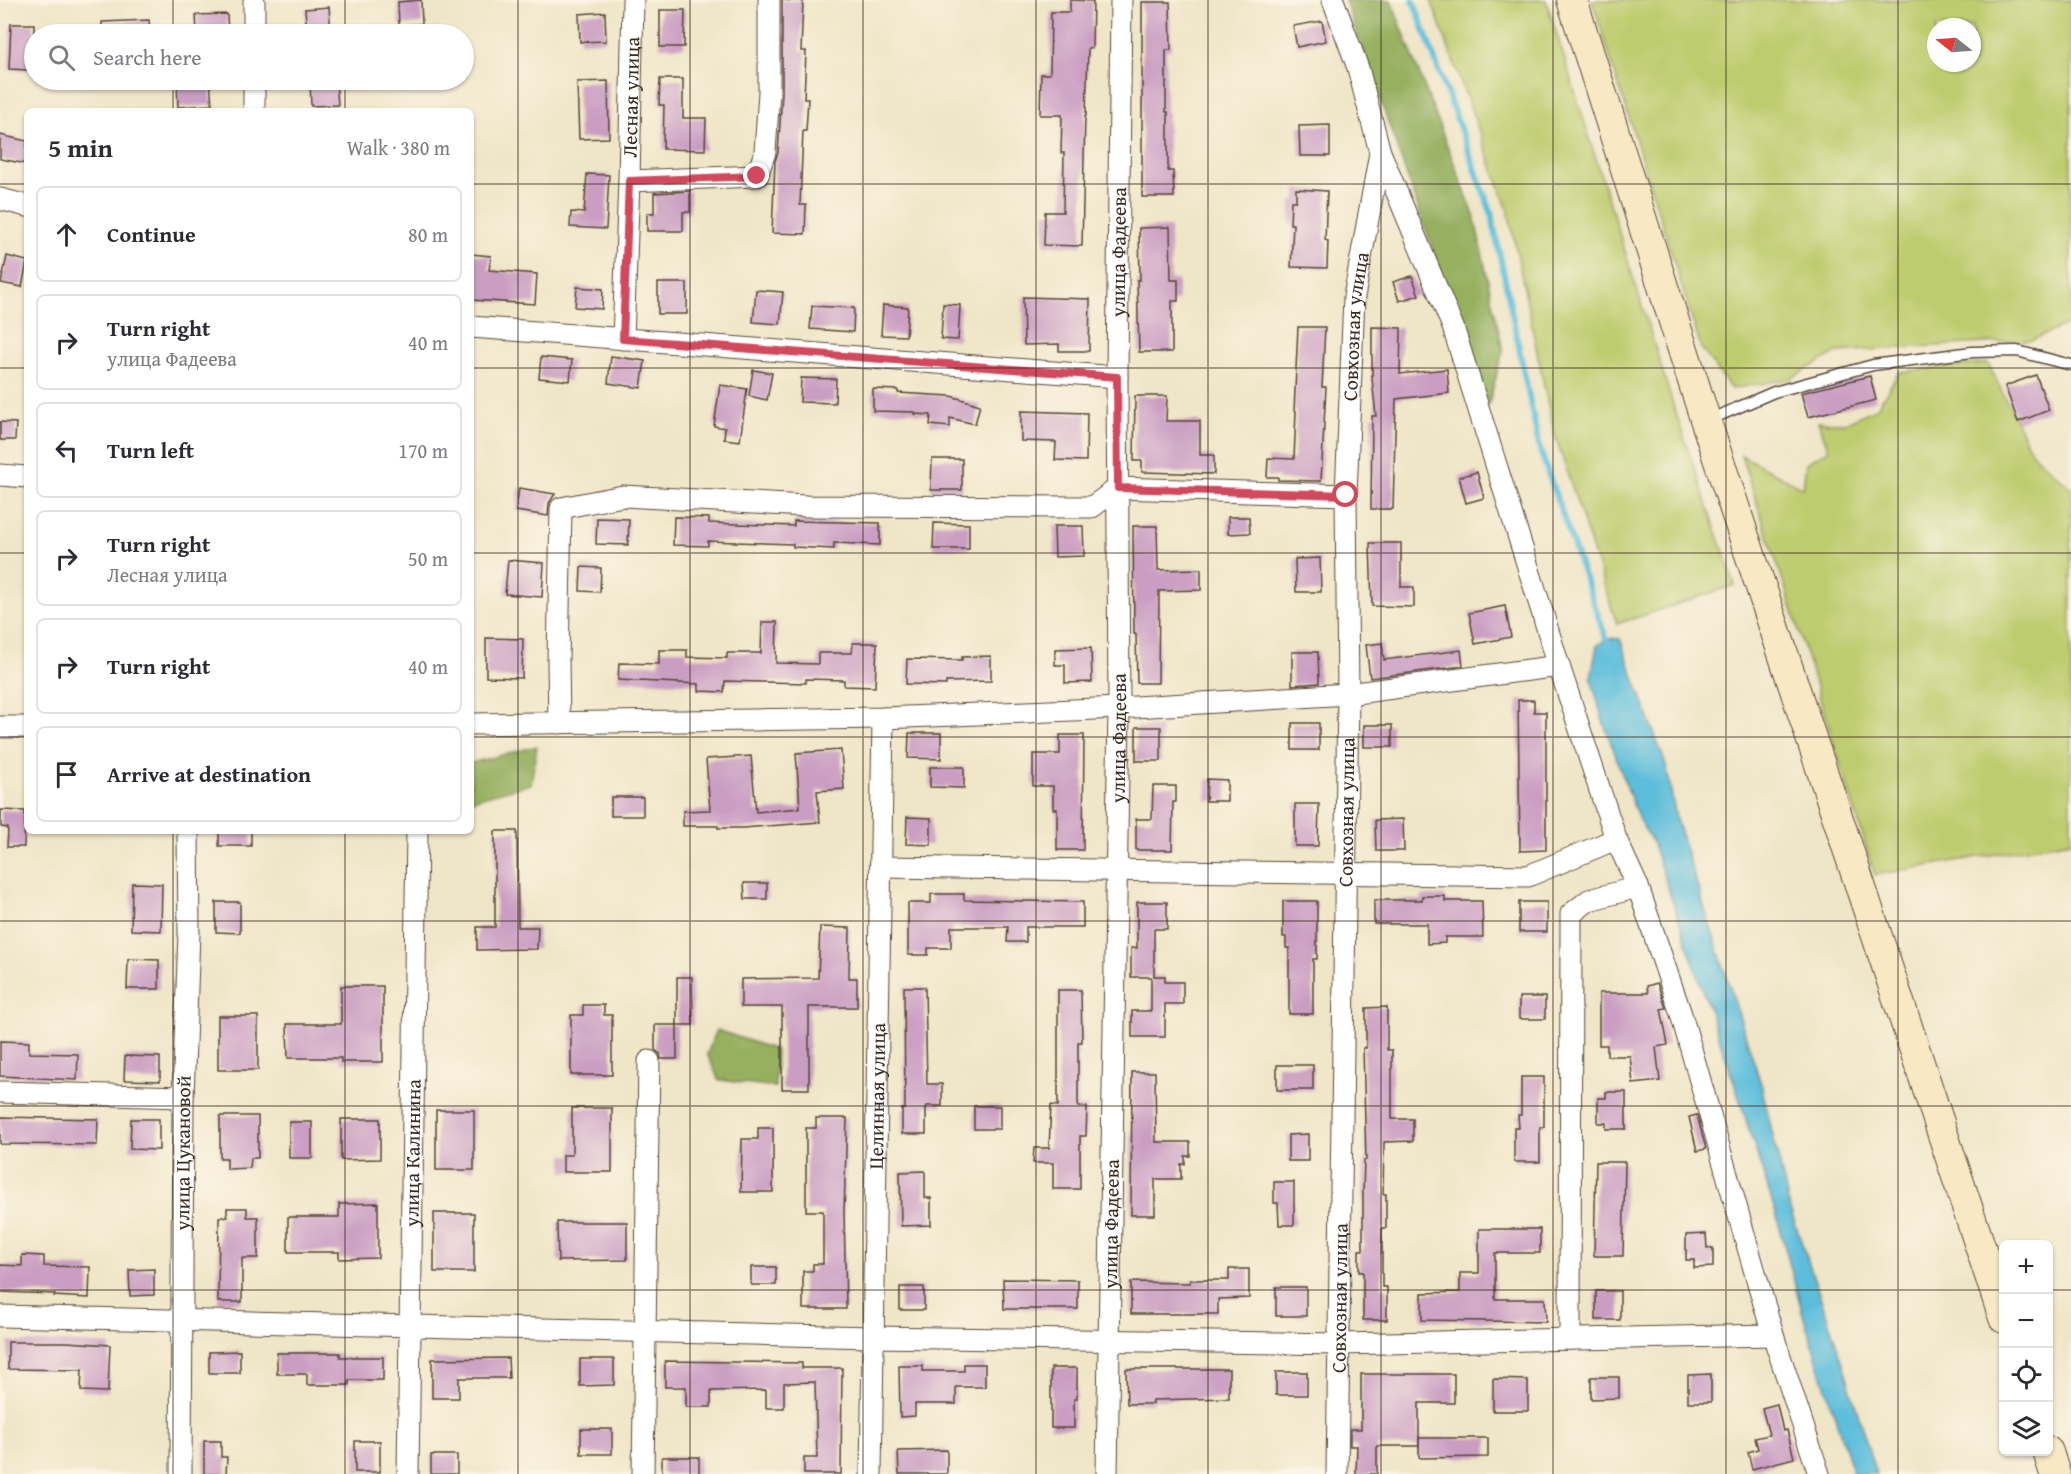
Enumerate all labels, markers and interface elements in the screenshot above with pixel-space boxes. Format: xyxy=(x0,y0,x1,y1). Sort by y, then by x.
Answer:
north arrow xyxy=(1927,18,1981,72)
search box xyxy=(24,24,474,90)
street label: Лесная улица xyxy=(615,36,646,158)
icon: search xyxy=(45,41,78,74)
text: Search here xyxy=(93,41,202,73)
text: 5 min xyxy=(48,128,113,167)
text: Walk · 380 m xyxy=(347,133,450,162)
route end xyxy=(743,162,769,188)
street label: улица Фадеева xyxy=(1103,187,1133,318)
icon: ahead xyxy=(50,218,83,251)
text: Continue xyxy=(107,218,196,250)
text: 80 m xyxy=(408,220,448,249)
street label: Совхозная улица xyxy=(1335,249,1376,402)
text: Turn right xyxy=(107,312,210,344)
icon: right xyxy=(50,326,83,359)
text: 40 m xyxy=(408,328,448,357)
text: улица Фадеева xyxy=(107,344,237,373)
icon: left xyxy=(50,434,83,467)
text: Turn left xyxy=(107,434,194,466)
text: 170 m xyxy=(398,436,448,465)
route start xyxy=(1332,481,1358,507)
text: Turn right xyxy=(107,528,210,560)
icon: right xyxy=(50,542,83,575)
text: 50 m xyxy=(408,544,448,573)
text: Лесная улица xyxy=(107,560,228,589)
icon: right xyxy=(50,650,83,683)
text: Turn right xyxy=(107,650,210,682)
text: 40 m xyxy=(408,652,448,681)
street label: улица Фадеева xyxy=(1102,673,1133,804)
street label: Совхозная улица xyxy=(1330,737,1361,887)
icon: arrive xyxy=(50,758,83,791)
text: Arrive at destination xyxy=(107,758,311,790)
street label: Целинная улица xyxy=(861,1022,892,1170)
street label: улица Цукановой xyxy=(167,1075,198,1232)
street label: улица Калинина xyxy=(396,1078,428,1228)
street label: улица Фадеева xyxy=(1095,1158,1126,1290)
street label: Совхозная улица xyxy=(1323,1223,1355,1373)
map controls xyxy=(1999,1240,2053,1456)
button: + xyxy=(1999,1240,2053,1294)
button: − xyxy=(1999,1294,2053,1348)
button: locate xyxy=(1999,1348,2053,1402)
button: layers xyxy=(1999,1402,2053,1456)

